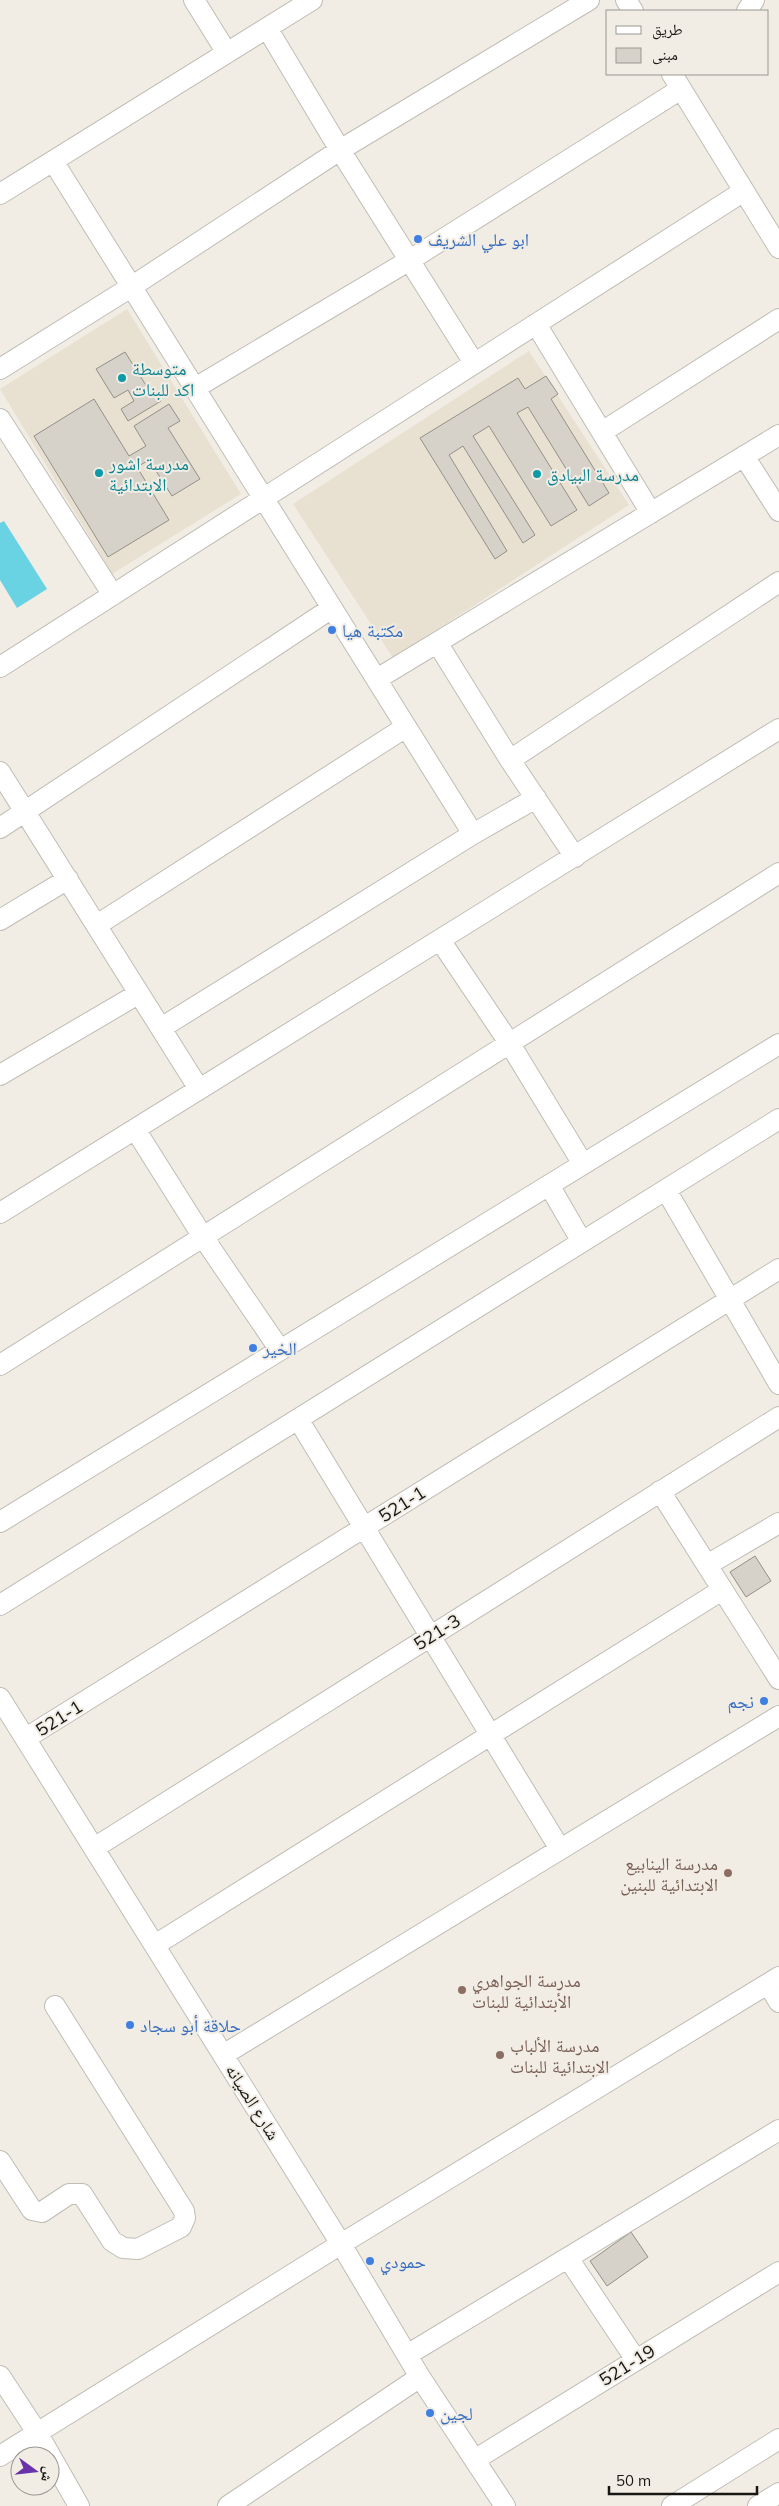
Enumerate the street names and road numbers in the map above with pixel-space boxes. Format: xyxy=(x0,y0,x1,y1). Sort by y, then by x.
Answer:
street label: 521-1 xyxy=(374,1481,430,1527)
street label: 521-3 xyxy=(409,1609,465,1655)
street label: 521-1 xyxy=(31,1695,87,1741)
street label: شارع الصيانه xyxy=(221,2060,285,2144)
street label: 521-19 xyxy=(595,2339,659,2391)

